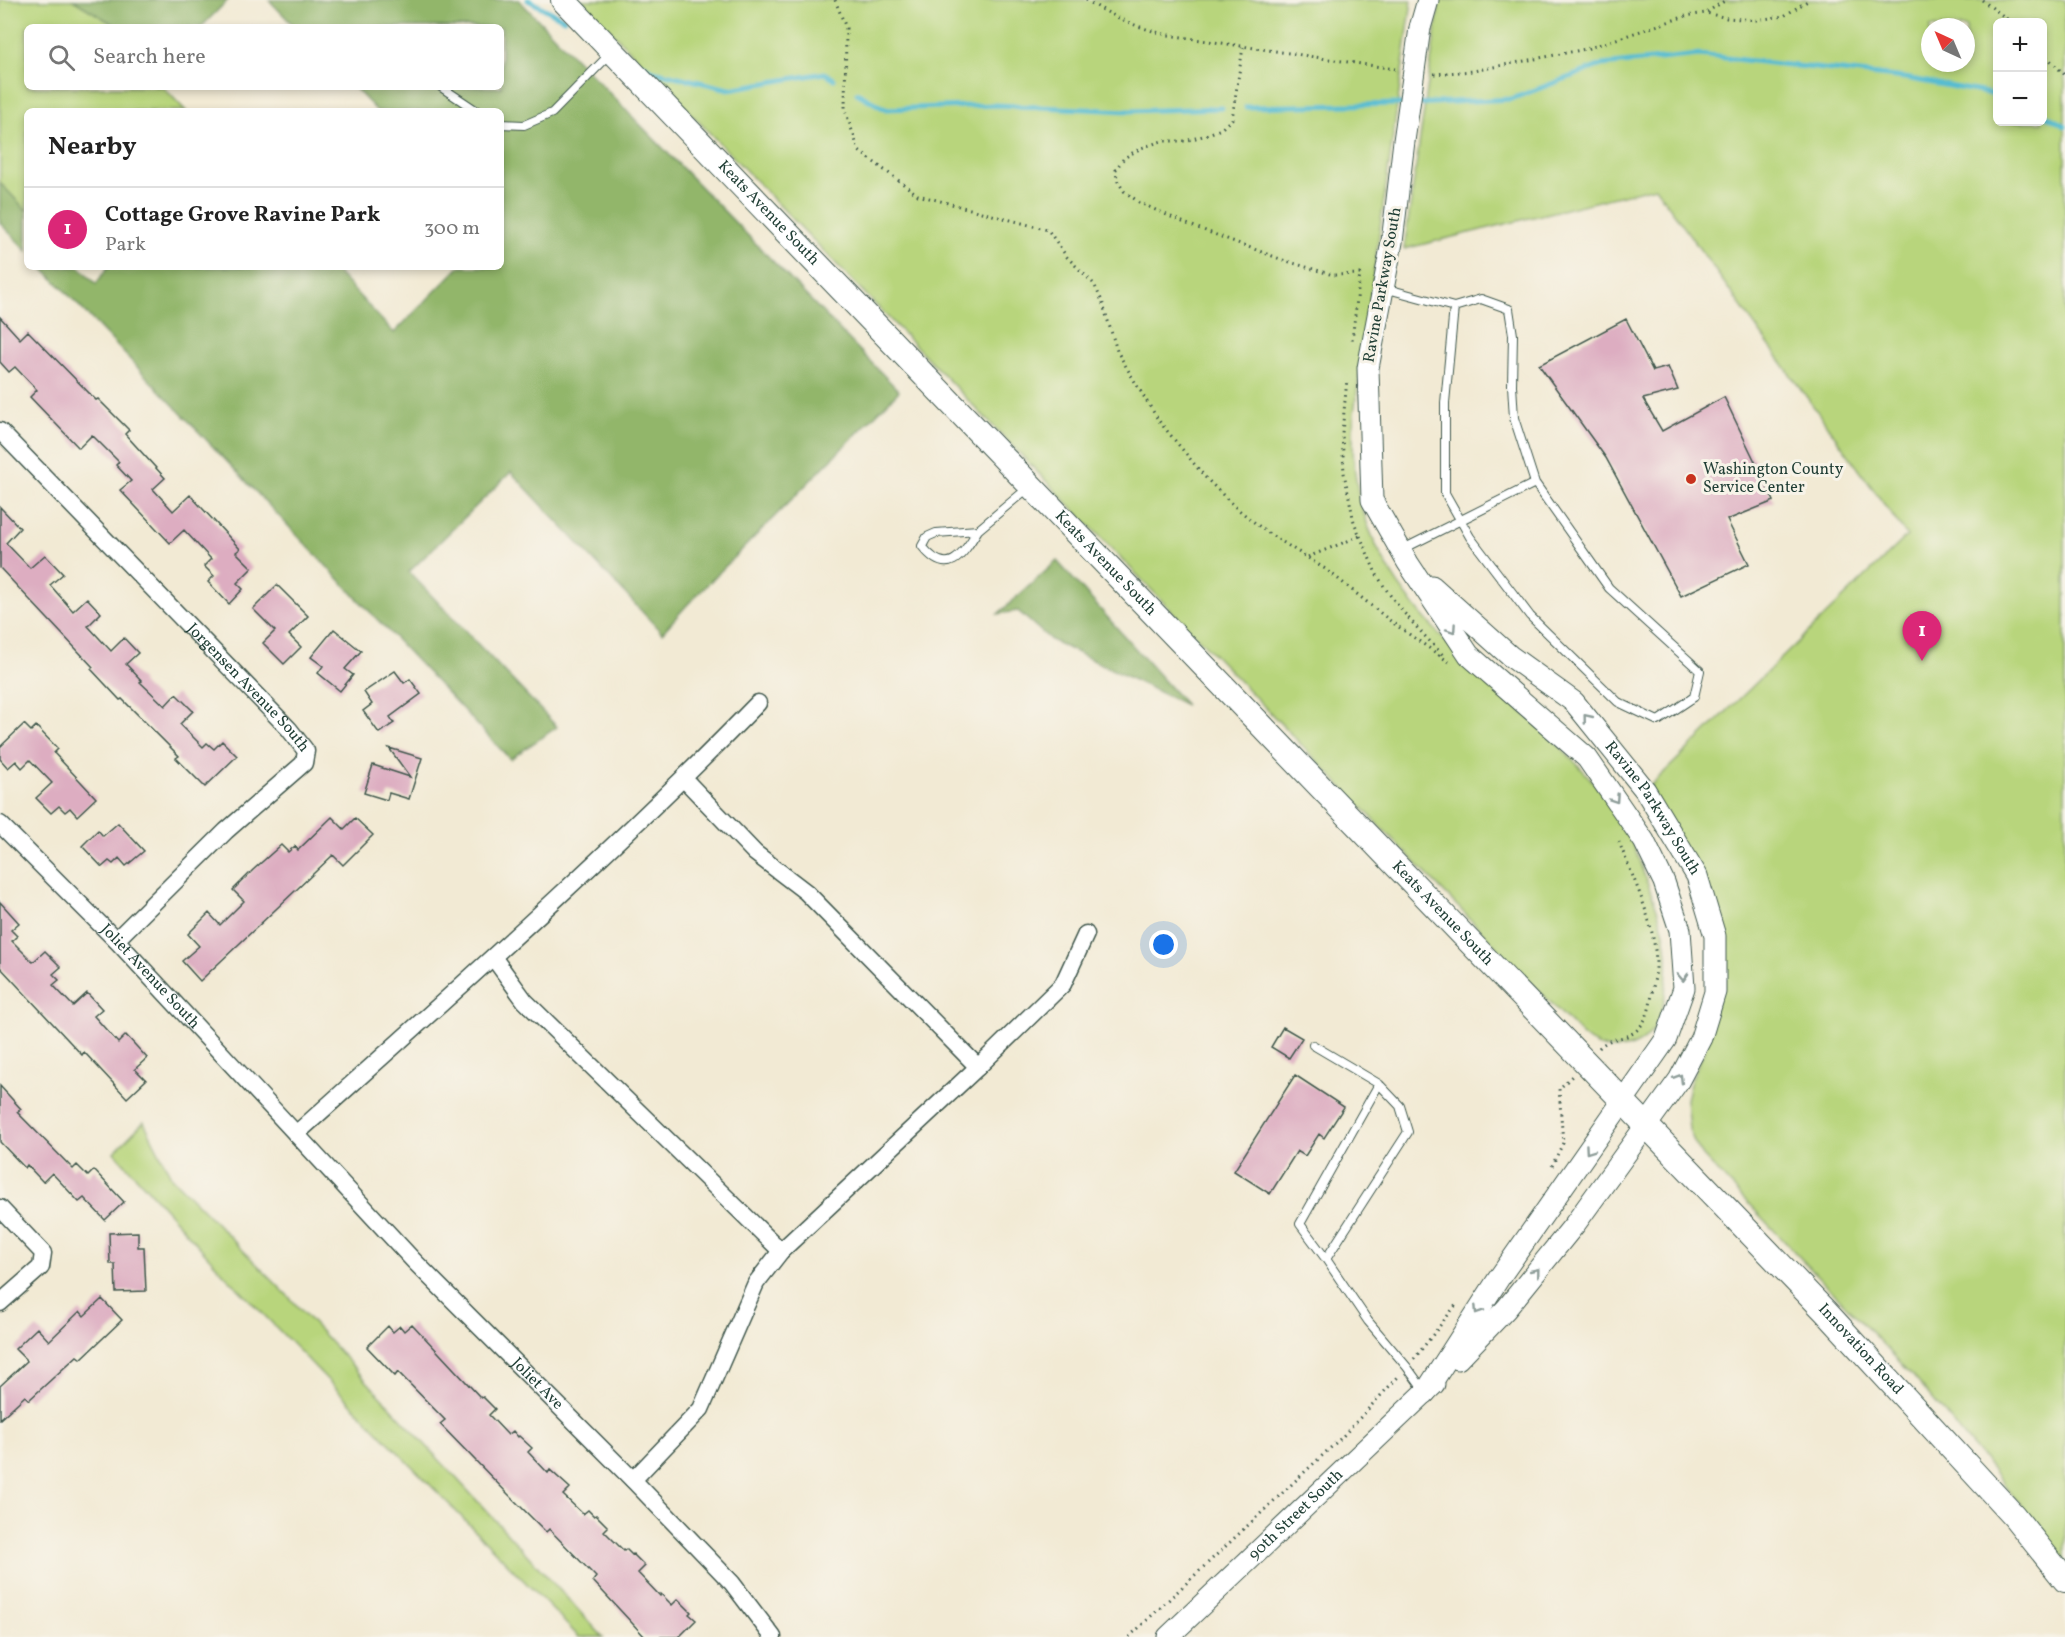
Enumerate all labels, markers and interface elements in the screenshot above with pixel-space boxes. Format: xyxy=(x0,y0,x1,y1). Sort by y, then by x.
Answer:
north arrow xyxy=(1921,18,1975,72)
map controls xyxy=(1993,18,2047,126)
button: + xyxy=(1993,18,2047,72)
search box xyxy=(24,24,504,90)
icon: search xyxy=(45,41,78,74)
text: Search here xyxy=(93,42,206,73)
button: − xyxy=(1993,72,2047,126)
text: Nearby xyxy=(48,129,137,165)
street label: Keats Avenue South xyxy=(712,156,824,271)
text: Cottage Grove Ravine Park xyxy=(105,200,380,231)
street label: Ravine Parkway South xyxy=(1358,206,1408,364)
text: 1 xyxy=(63,215,72,243)
text: 300 m xyxy=(424,215,480,243)
text: Park xyxy=(105,231,146,259)
place label: Washington County Service Center xyxy=(1703,459,1844,499)
marker: Washington County Service Center xyxy=(1684,472,1698,486)
street label: Keats Avenue South xyxy=(1049,506,1161,621)
pin: 1 xyxy=(1902,612,1942,661)
street label: Jorgensen Avenue South xyxy=(181,619,314,757)
one-way arrow xyxy=(1444,623,1455,634)
one-way arrow xyxy=(1583,714,1594,725)
street label: Ravine Parkway South xyxy=(1599,737,1705,880)
one-way arrow xyxy=(1608,792,1619,803)
street label: Keats Avenue South xyxy=(1386,856,1498,971)
street label: Joliet Avenue South xyxy=(95,919,205,1034)
your location xyxy=(1149,930,1178,959)
one-way arrow xyxy=(1676,973,1689,982)
one-way arrow xyxy=(1672,1074,1684,1084)
one-way arrow xyxy=(1585,1143,1596,1154)
one-way arrow xyxy=(1528,1268,1539,1279)
street label: Innovation Road xyxy=(1813,1299,1908,1400)
one-way arrow xyxy=(1474,1304,1486,1314)
street label: Joliet Ave xyxy=(506,1353,568,1415)
street label: 90th Street South xyxy=(1244,1465,1349,1566)

